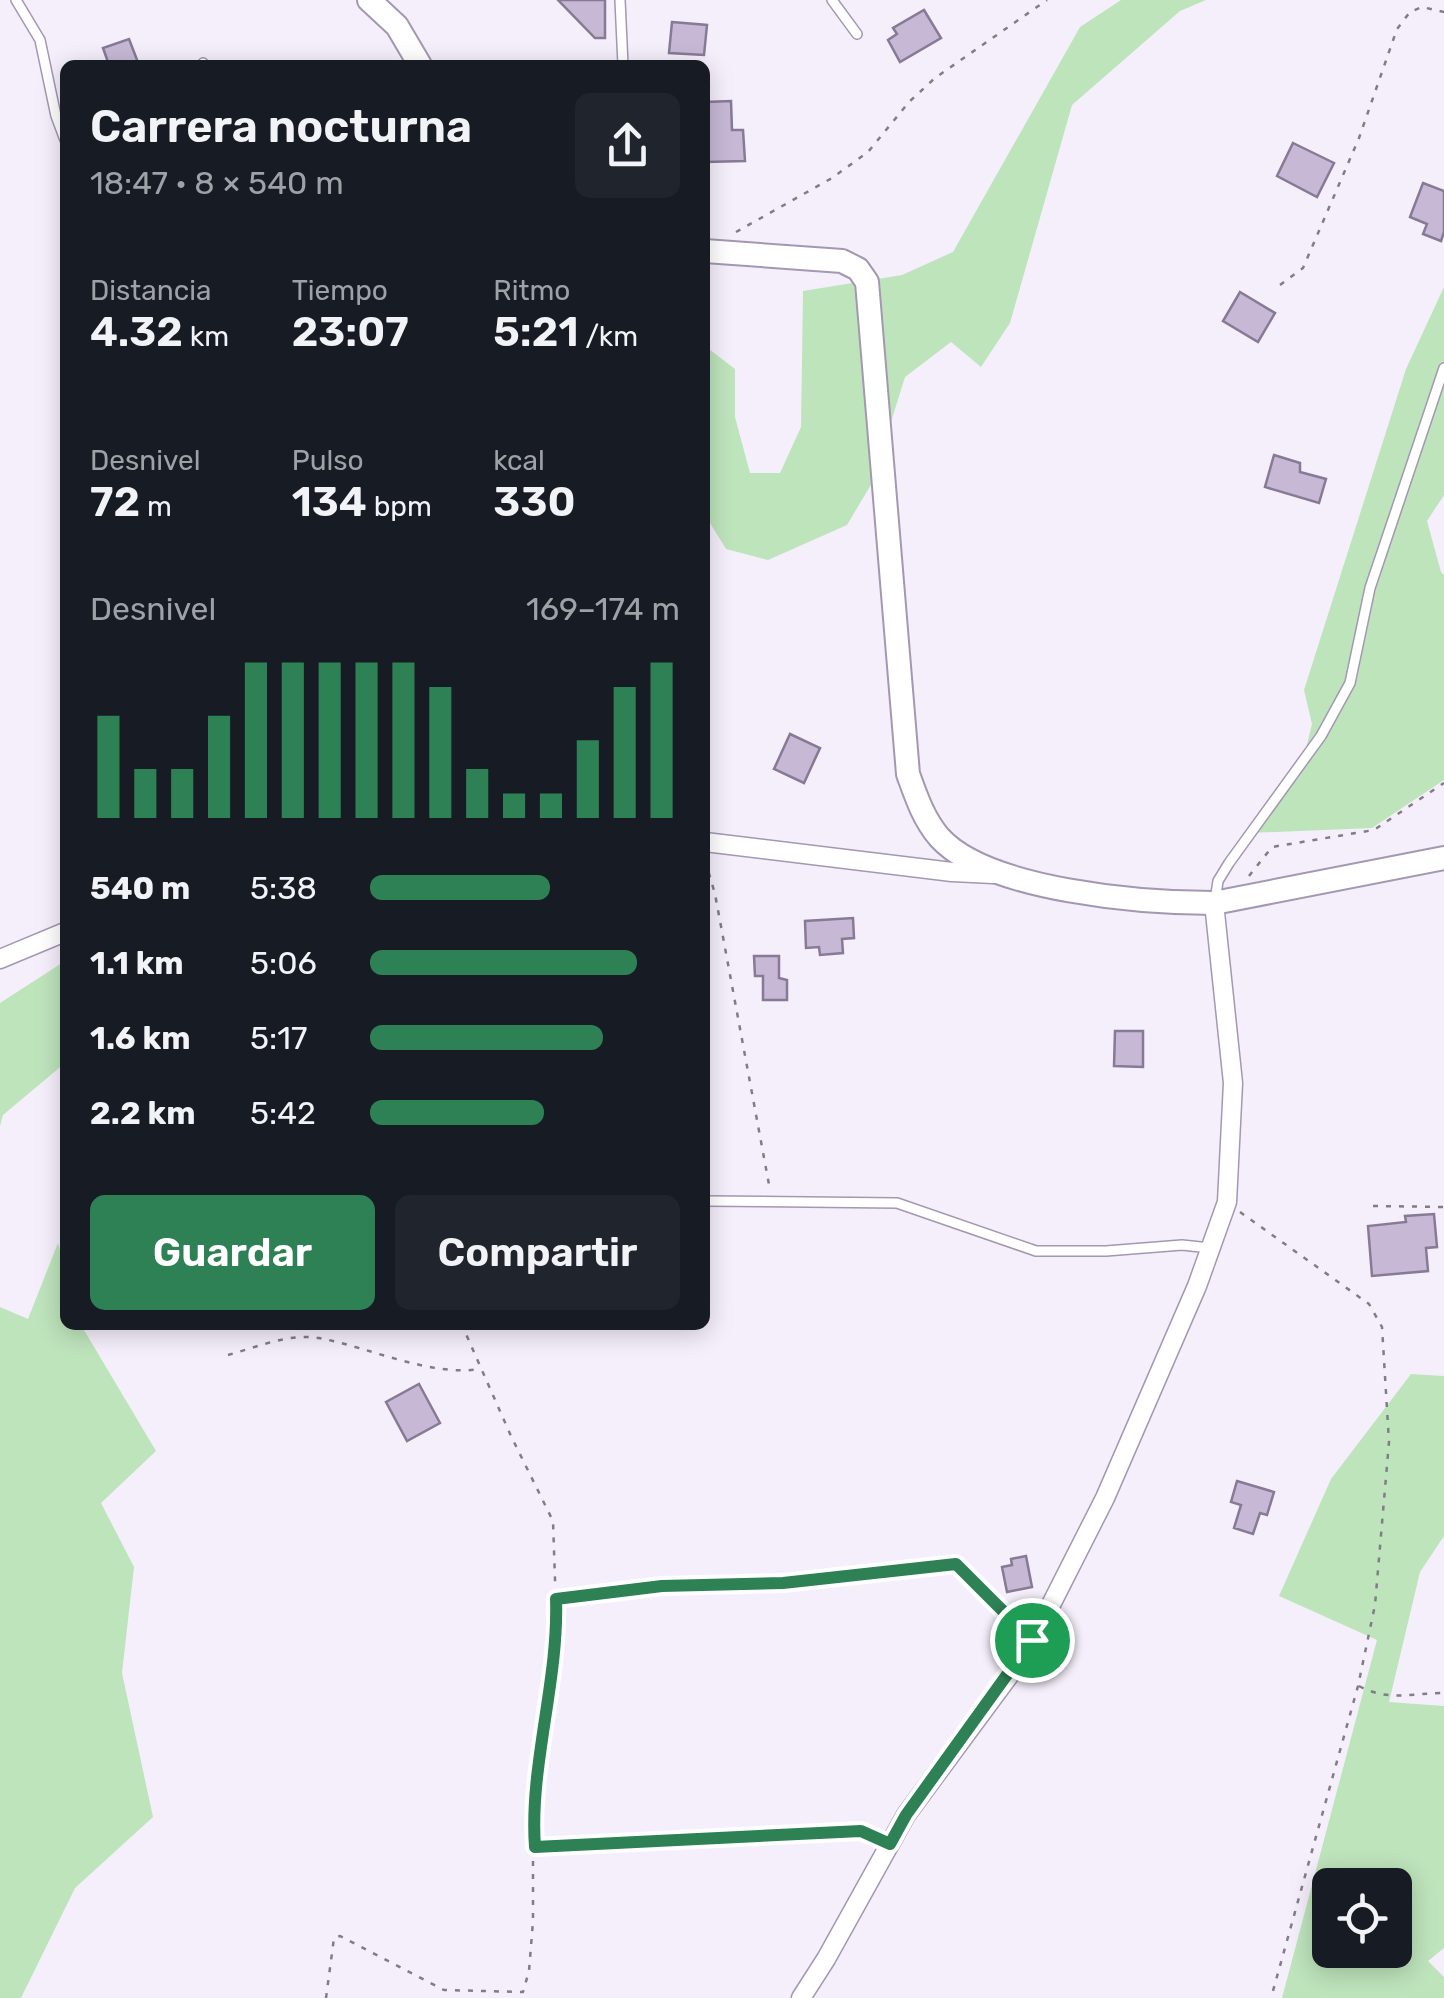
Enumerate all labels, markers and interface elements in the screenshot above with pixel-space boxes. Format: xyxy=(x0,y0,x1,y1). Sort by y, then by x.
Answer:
button: share xyxy=(575,93,680,198)
text: Carrera nocturna xyxy=(90,100,472,153)
text: 18:47 · 8 × 540 m xyxy=(90,164,344,202)
text: Distancia xyxy=(90,274,211,307)
text: Tiempo xyxy=(292,274,388,307)
text: Ritmo xyxy=(493,274,570,307)
text: 4.32 xyxy=(90,307,183,357)
text: 23:07 xyxy=(292,307,409,357)
text: 5:21 xyxy=(493,307,579,357)
text: km xyxy=(183,320,229,353)
text: /km xyxy=(579,320,638,353)
text: Desnivel xyxy=(90,444,200,477)
text: Pulso xyxy=(292,444,364,477)
text: kcal xyxy=(493,444,545,477)
text: 72 xyxy=(90,477,140,527)
text: 134 xyxy=(292,477,367,527)
text: 330 xyxy=(493,477,575,527)
text: m xyxy=(140,490,172,523)
text: bpm xyxy=(367,490,432,523)
text: Desnivel xyxy=(90,590,216,628)
text: 169–174 m xyxy=(526,590,680,628)
text: 540 m xyxy=(90,869,190,907)
text: 5:38 xyxy=(250,869,317,907)
text: 1.1 km xyxy=(90,944,184,982)
text: 5:06 xyxy=(250,944,317,982)
text: 1.6 km xyxy=(90,1019,191,1057)
text: 5:17 xyxy=(250,1019,307,1057)
text: 2.2 km xyxy=(90,1094,196,1132)
text: 5:42 xyxy=(250,1094,316,1132)
button: Guardar xyxy=(90,1195,375,1310)
button: Compartir xyxy=(395,1195,680,1310)
pin xyxy=(990,1598,1075,1683)
icon: arrive xyxy=(1005,1613,1060,1668)
map controls xyxy=(1312,1868,1412,1968)
button: locate xyxy=(1312,1868,1412,1968)

